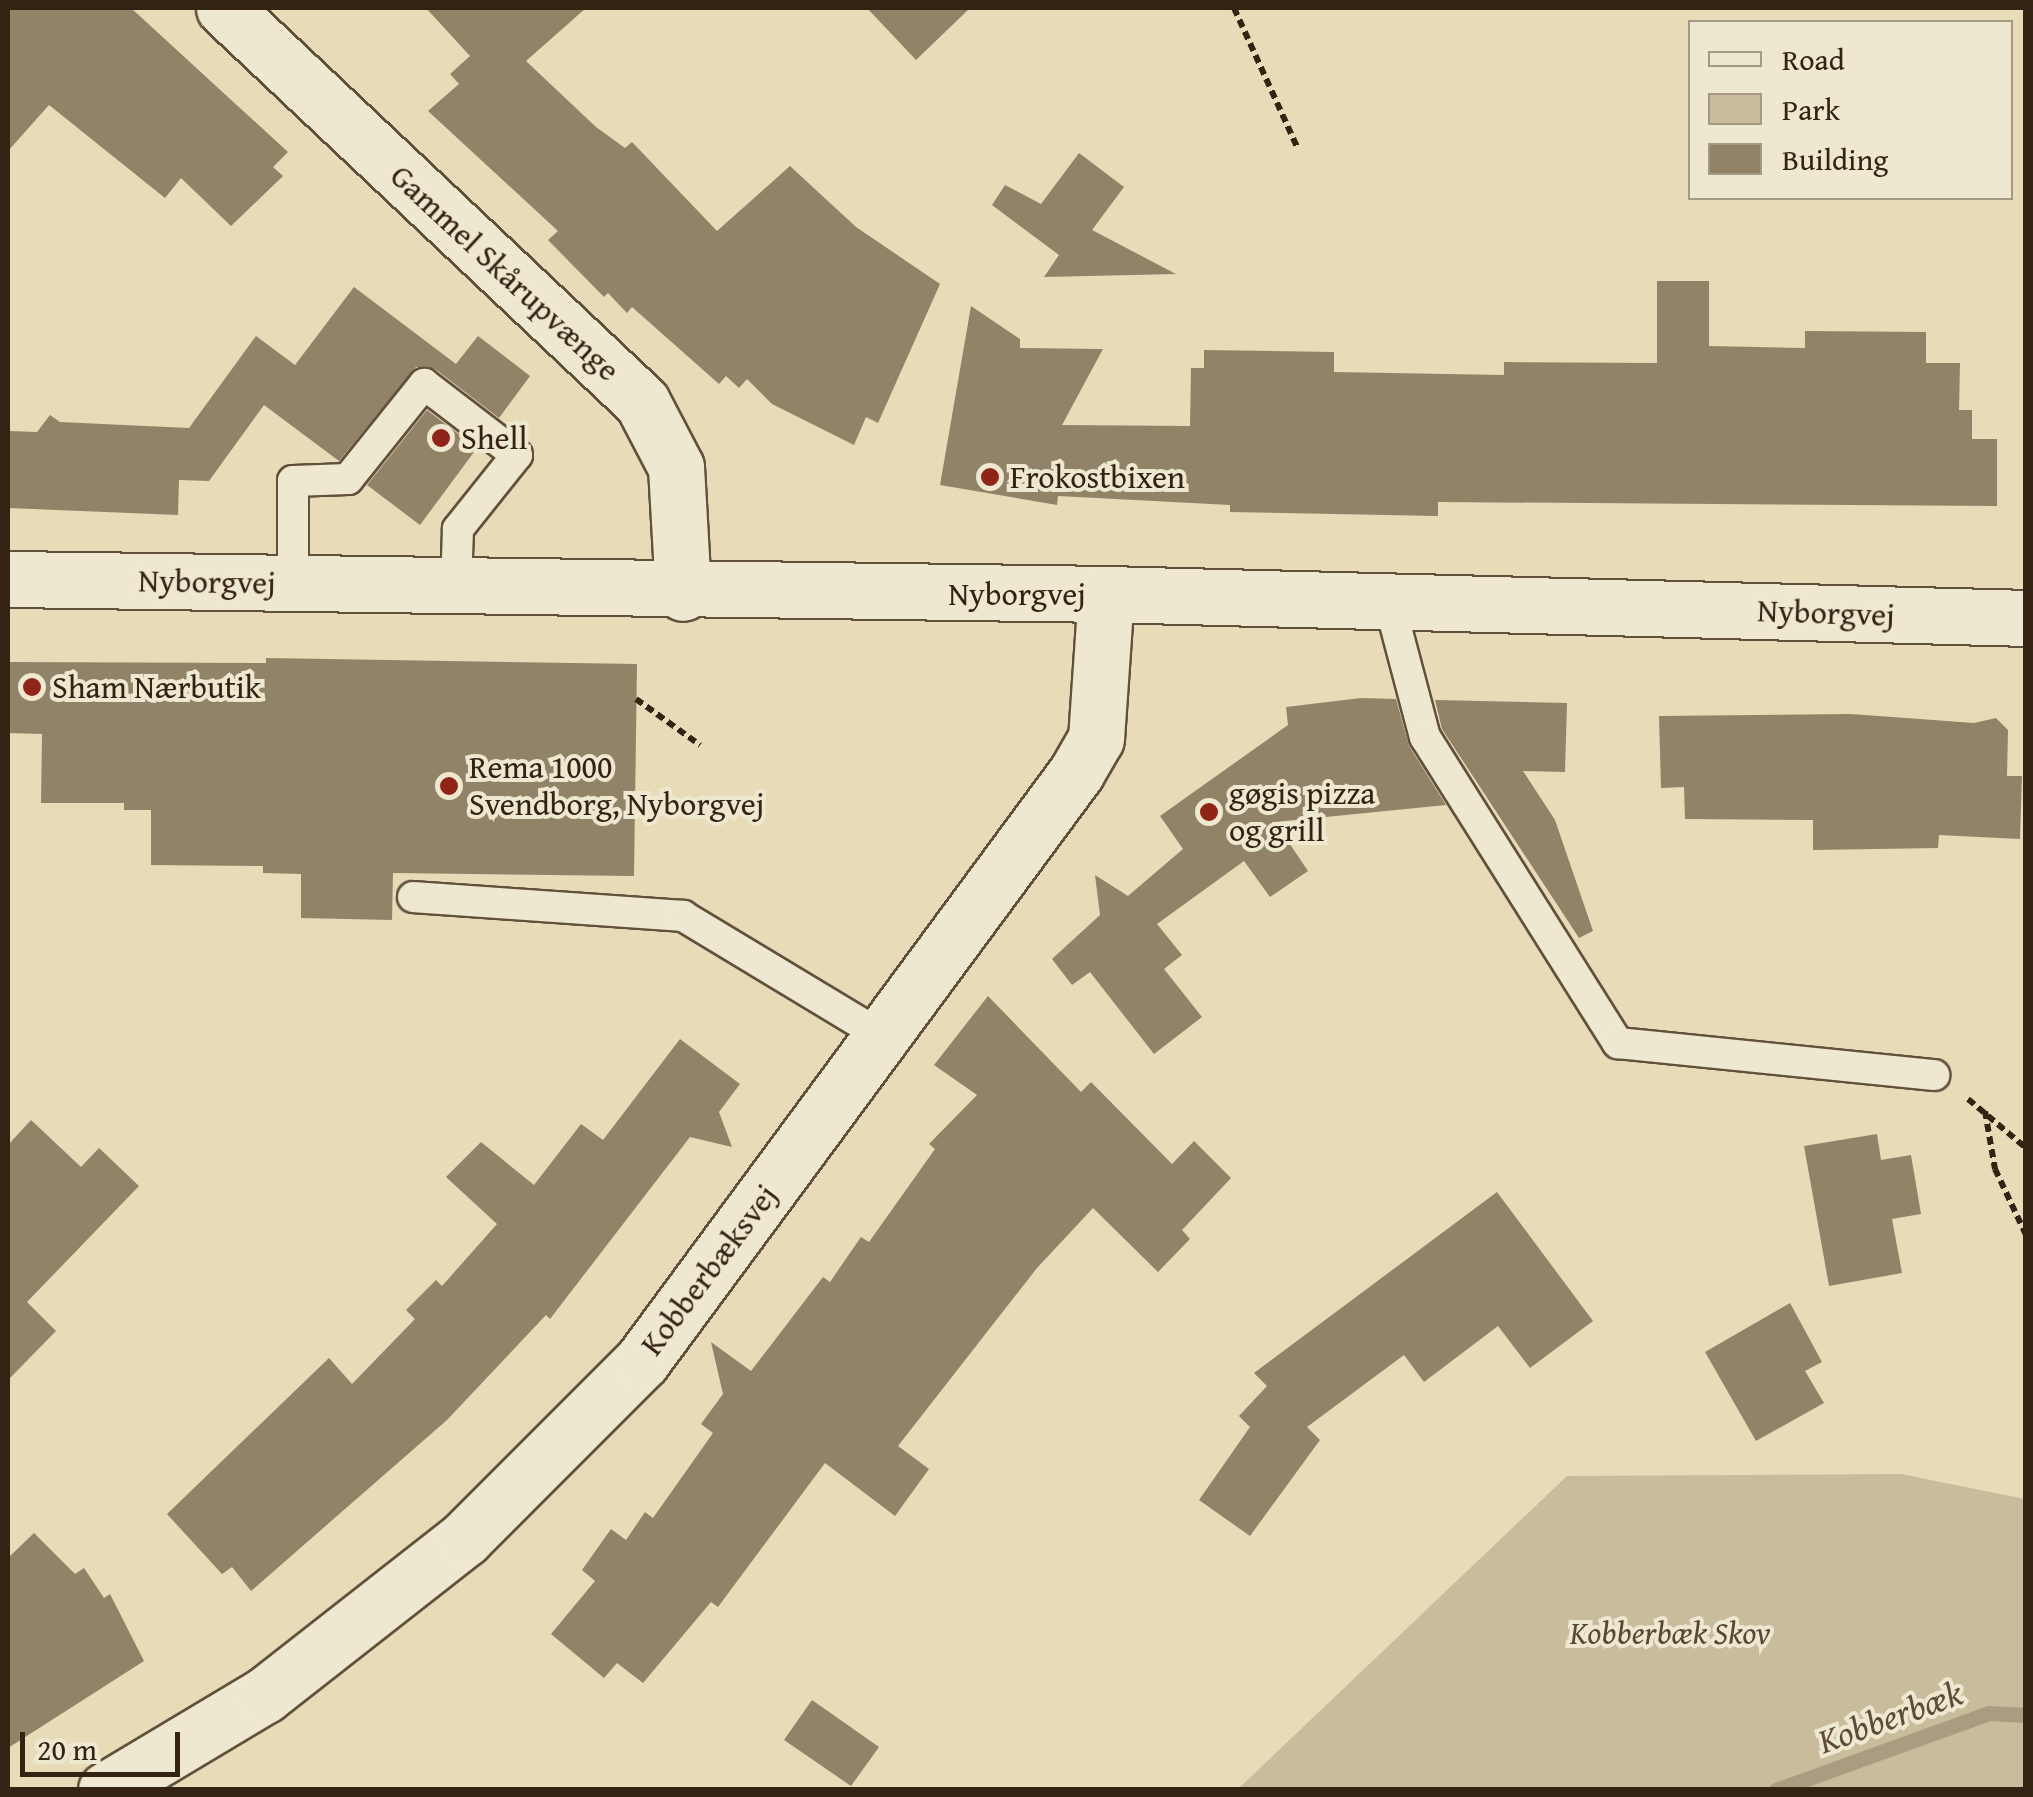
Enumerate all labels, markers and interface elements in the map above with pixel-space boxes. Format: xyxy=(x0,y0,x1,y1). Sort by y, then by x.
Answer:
legend xyxy=(1688,20,2013,200)
text: Road xyxy=(1782,37,1845,81)
text: Park xyxy=(1782,87,1840,131)
text: Building xyxy=(1782,137,1888,181)
street label: Gammel Skårupvænge xyxy=(382,157,628,389)
place label: Shell xyxy=(461,419,528,457)
marker: Shell xyxy=(430,427,452,449)
place label: Frokostbixen xyxy=(1010,458,1185,496)
marker: Frokostbixen xyxy=(979,466,1001,488)
street label: Nyborgvej xyxy=(138,562,276,602)
street label: Nyborgvej xyxy=(948,575,1086,613)
street label: Nyborgvej xyxy=(1757,591,1895,635)
place label: Sham Nærbutik xyxy=(52,668,261,706)
marker: Sham Nærbutik xyxy=(21,676,43,698)
place label: Rema 1000 Svendborg, Nyborgvej xyxy=(469,749,764,824)
marker: Rema 1000 Svendborg, Nyborgvej xyxy=(438,775,460,797)
place label: gøgis pizza og grill xyxy=(1229,775,1375,850)
marker: gøgis pizza og grill xyxy=(1198,801,1220,823)
street label: Kobberbæksvej xyxy=(632,1177,786,1363)
park label: Kobberbæk Skov xyxy=(1570,1614,1770,1652)
water label: Kobberbæk xyxy=(1812,1672,1968,1762)
scale bar xyxy=(25,1712,185,1774)
text: 20 m xyxy=(37,1727,97,1771)

